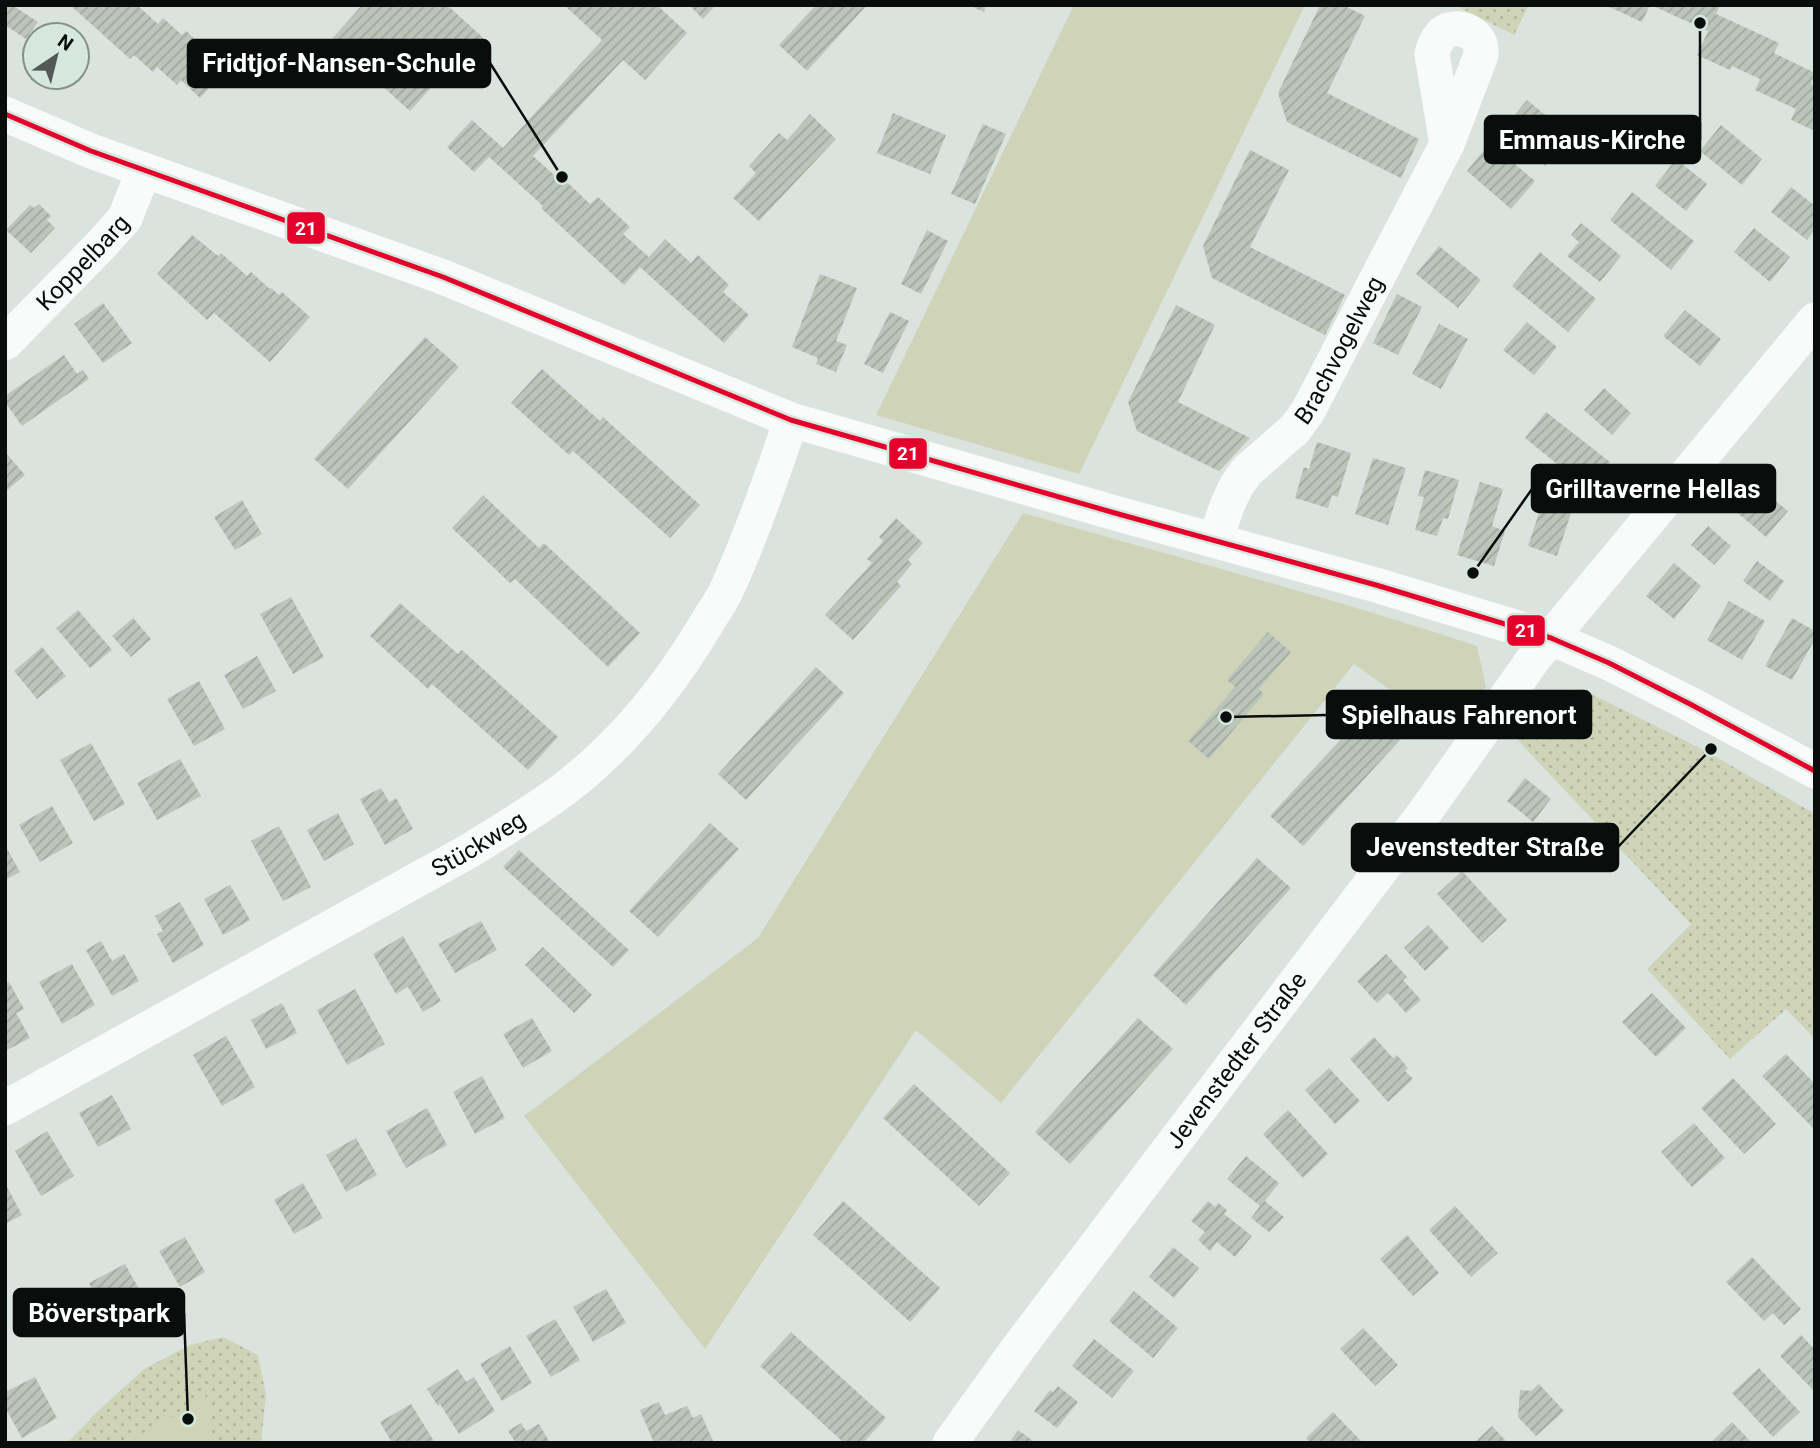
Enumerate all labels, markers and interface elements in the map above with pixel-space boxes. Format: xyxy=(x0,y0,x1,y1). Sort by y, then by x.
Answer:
north arrow xyxy=(21,21,91,91)
text: N xyxy=(53,29,78,56)
callout: Fridtjof-Nansen-Schule xyxy=(188,40,490,87)
text: Fridtjof-Nansen-Schule xyxy=(202,48,476,78)
callout: Emmaus-Kirche xyxy=(1485,116,1700,163)
text: Emmaus-Kirche xyxy=(1499,125,1685,155)
street label: Koppelbarg xyxy=(31,209,135,316)
line badge: 21 xyxy=(286,211,326,245)
text: 21 xyxy=(295,217,317,240)
street label: Brachvogelweg xyxy=(1289,272,1390,430)
line badge: 21 xyxy=(888,437,928,470)
text: 21 xyxy=(897,442,919,465)
callout: Grilltaverne Hellas xyxy=(1532,465,1775,512)
text: Grilltaverne Hellas xyxy=(1545,474,1761,504)
line badge: 21 xyxy=(1506,614,1546,647)
text: 21 xyxy=(1515,619,1537,642)
callout: Spielhaus Fahrenort xyxy=(1327,691,1591,738)
text: Spielhaus Fahrenort xyxy=(1341,700,1577,730)
street label: Stückweg xyxy=(427,805,531,883)
callout: Jevenstedter Straße xyxy=(1352,824,1618,871)
text: Jevenstedter Straße xyxy=(1366,832,1604,862)
street label: Jevenstedter Straße xyxy=(1161,967,1312,1154)
callout: Böverstpark xyxy=(14,1289,184,1336)
text: Böverstpark xyxy=(28,1298,171,1328)

